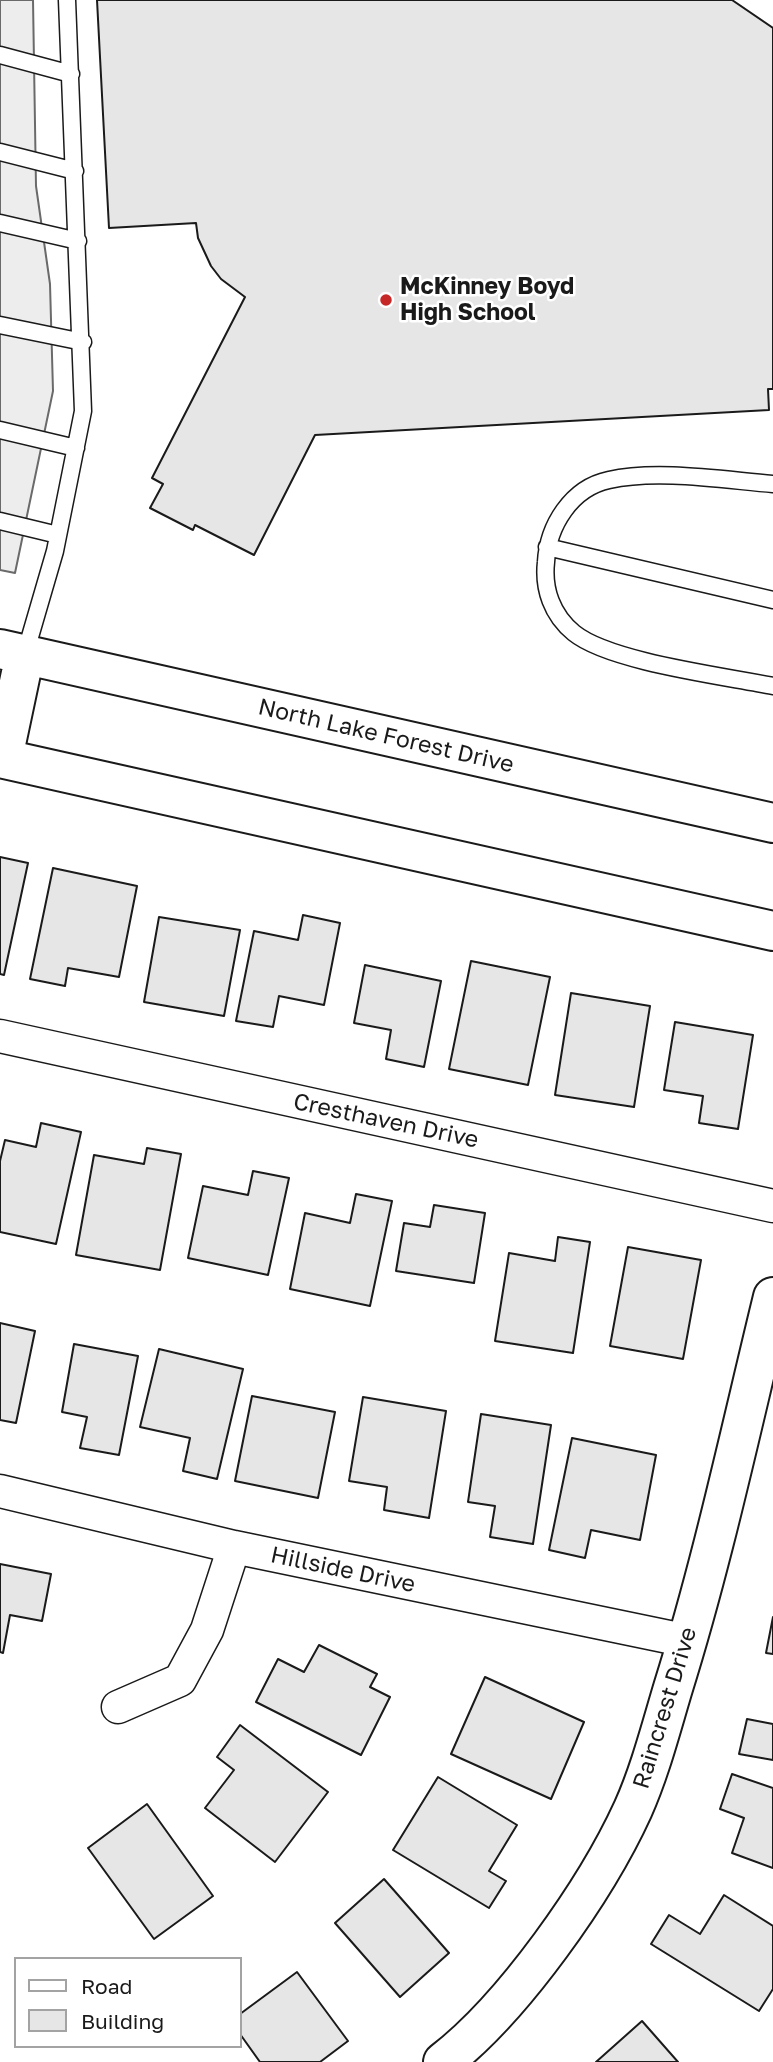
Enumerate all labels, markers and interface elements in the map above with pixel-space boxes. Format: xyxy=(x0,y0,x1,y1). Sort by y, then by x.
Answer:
place label: McKinney Boyd High School xyxy=(400,273,574,327)
marker: McKinney Boyd High School xyxy=(378,292,394,308)
street label: North Lake Forest Drive xyxy=(256,693,516,779)
street label: Cresthaven Drive xyxy=(291,1088,481,1154)
street label: Hillside Drive xyxy=(268,1541,418,1599)
street label: Raincrest Drive xyxy=(627,1624,703,1792)
legend xyxy=(14,1957,242,2048)
text: Road xyxy=(81,1973,132,1999)
text: Building xyxy=(81,2008,164,2034)

